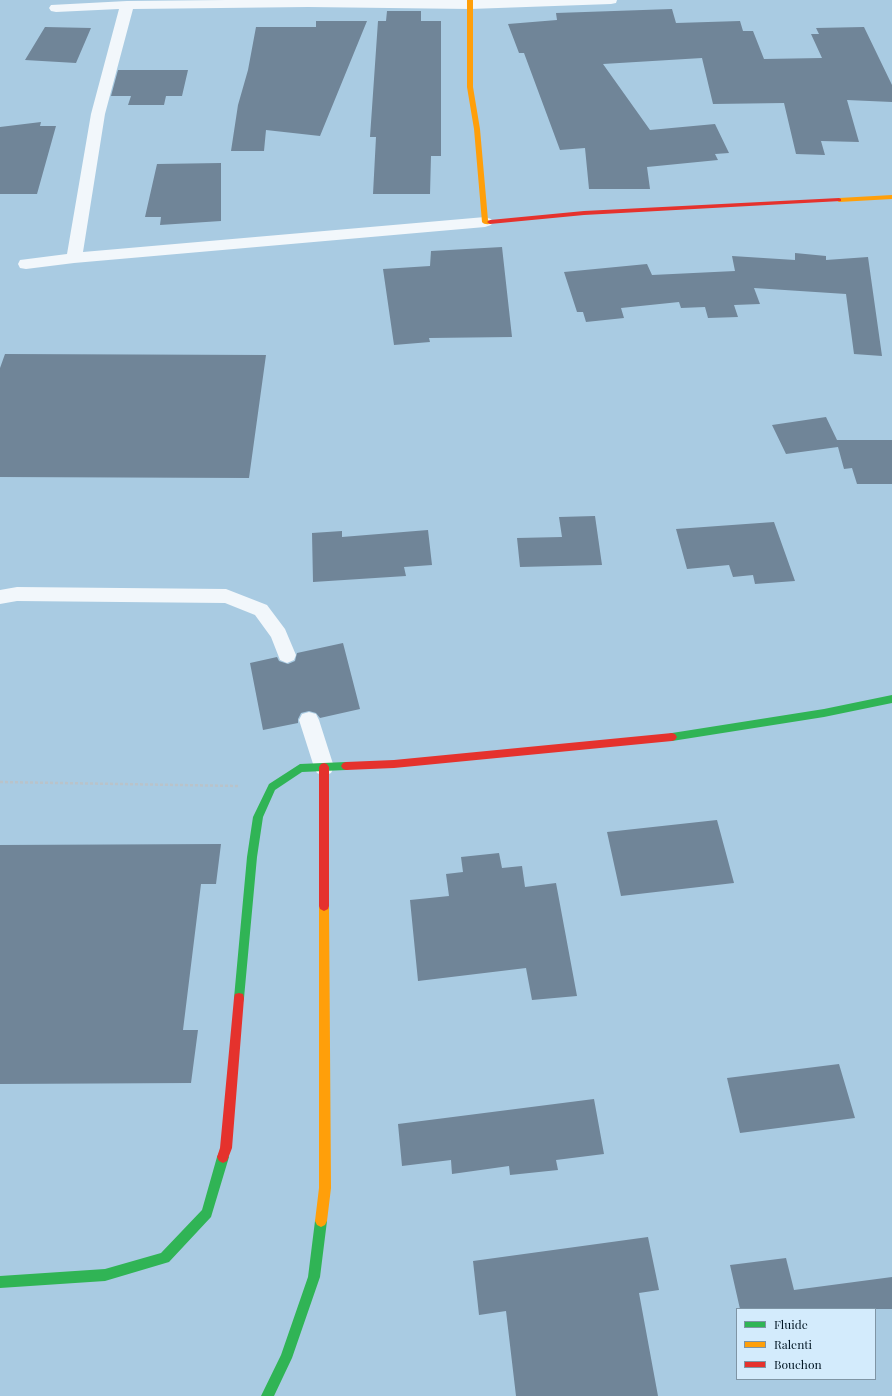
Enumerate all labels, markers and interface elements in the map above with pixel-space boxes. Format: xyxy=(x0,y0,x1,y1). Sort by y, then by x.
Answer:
legend xyxy=(736,1308,876,1380)
text: Fluide xyxy=(774,1316,808,1332)
text: Ralenti xyxy=(774,1336,812,1352)
text: Bouchon xyxy=(774,1356,822,1372)

